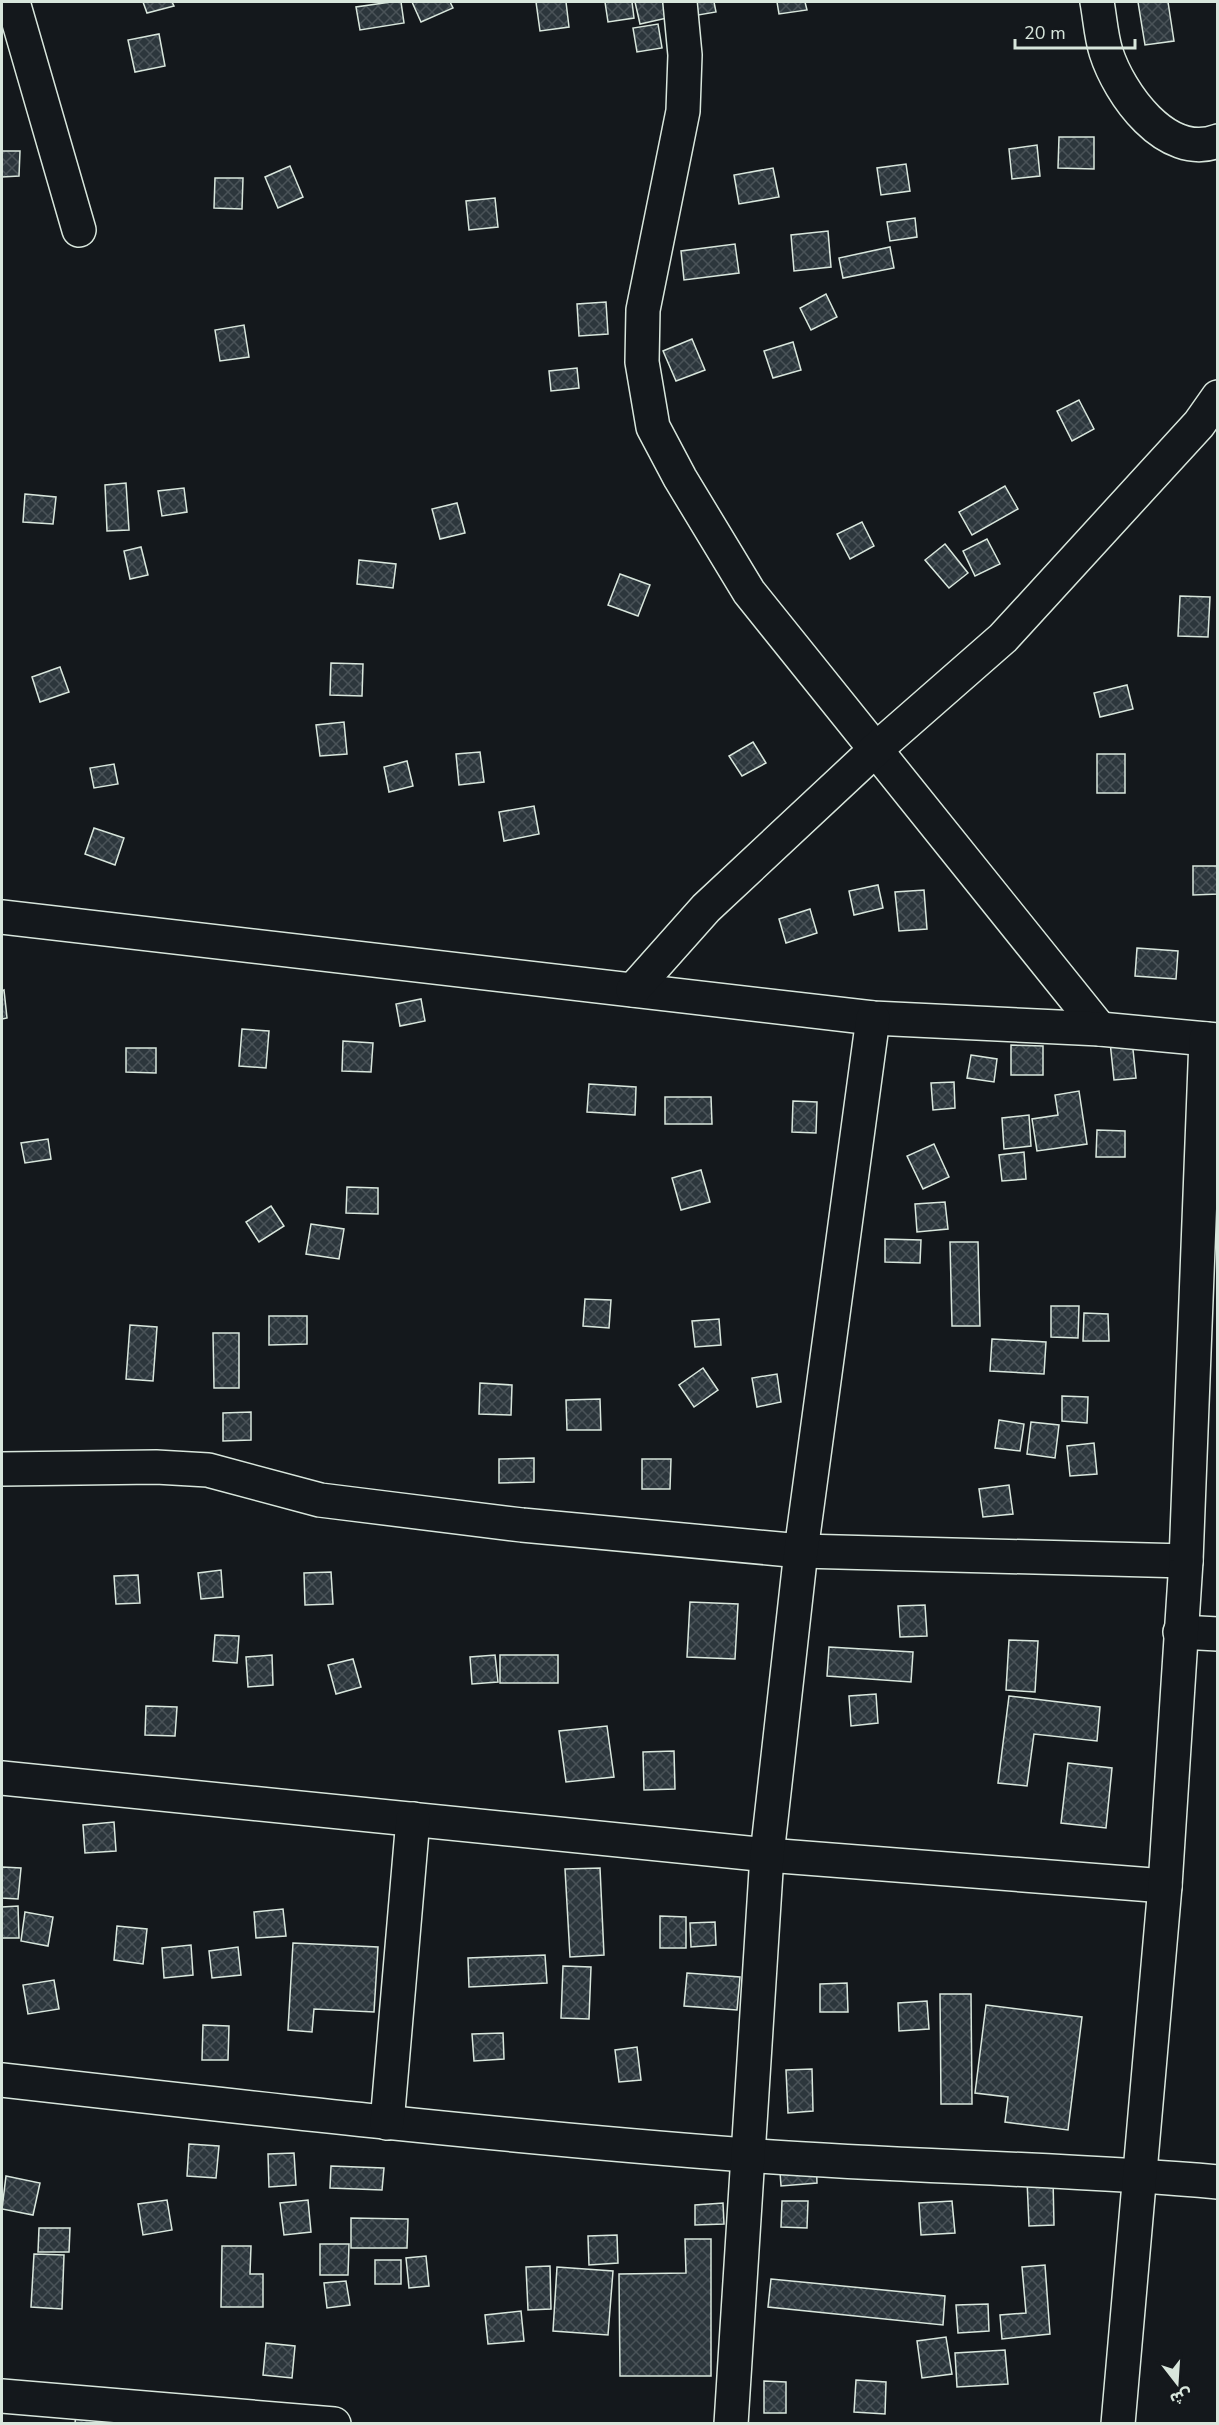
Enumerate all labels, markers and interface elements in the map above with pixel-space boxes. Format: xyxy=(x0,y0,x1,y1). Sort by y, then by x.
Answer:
scale bar xyxy=(1015,12,1135,50)
text: 20 m xyxy=(1024,21,1066,45)
north arrow xyxy=(1147,2353,1207,2413)
text: ش xyxy=(1167,2383,1195,2410)

